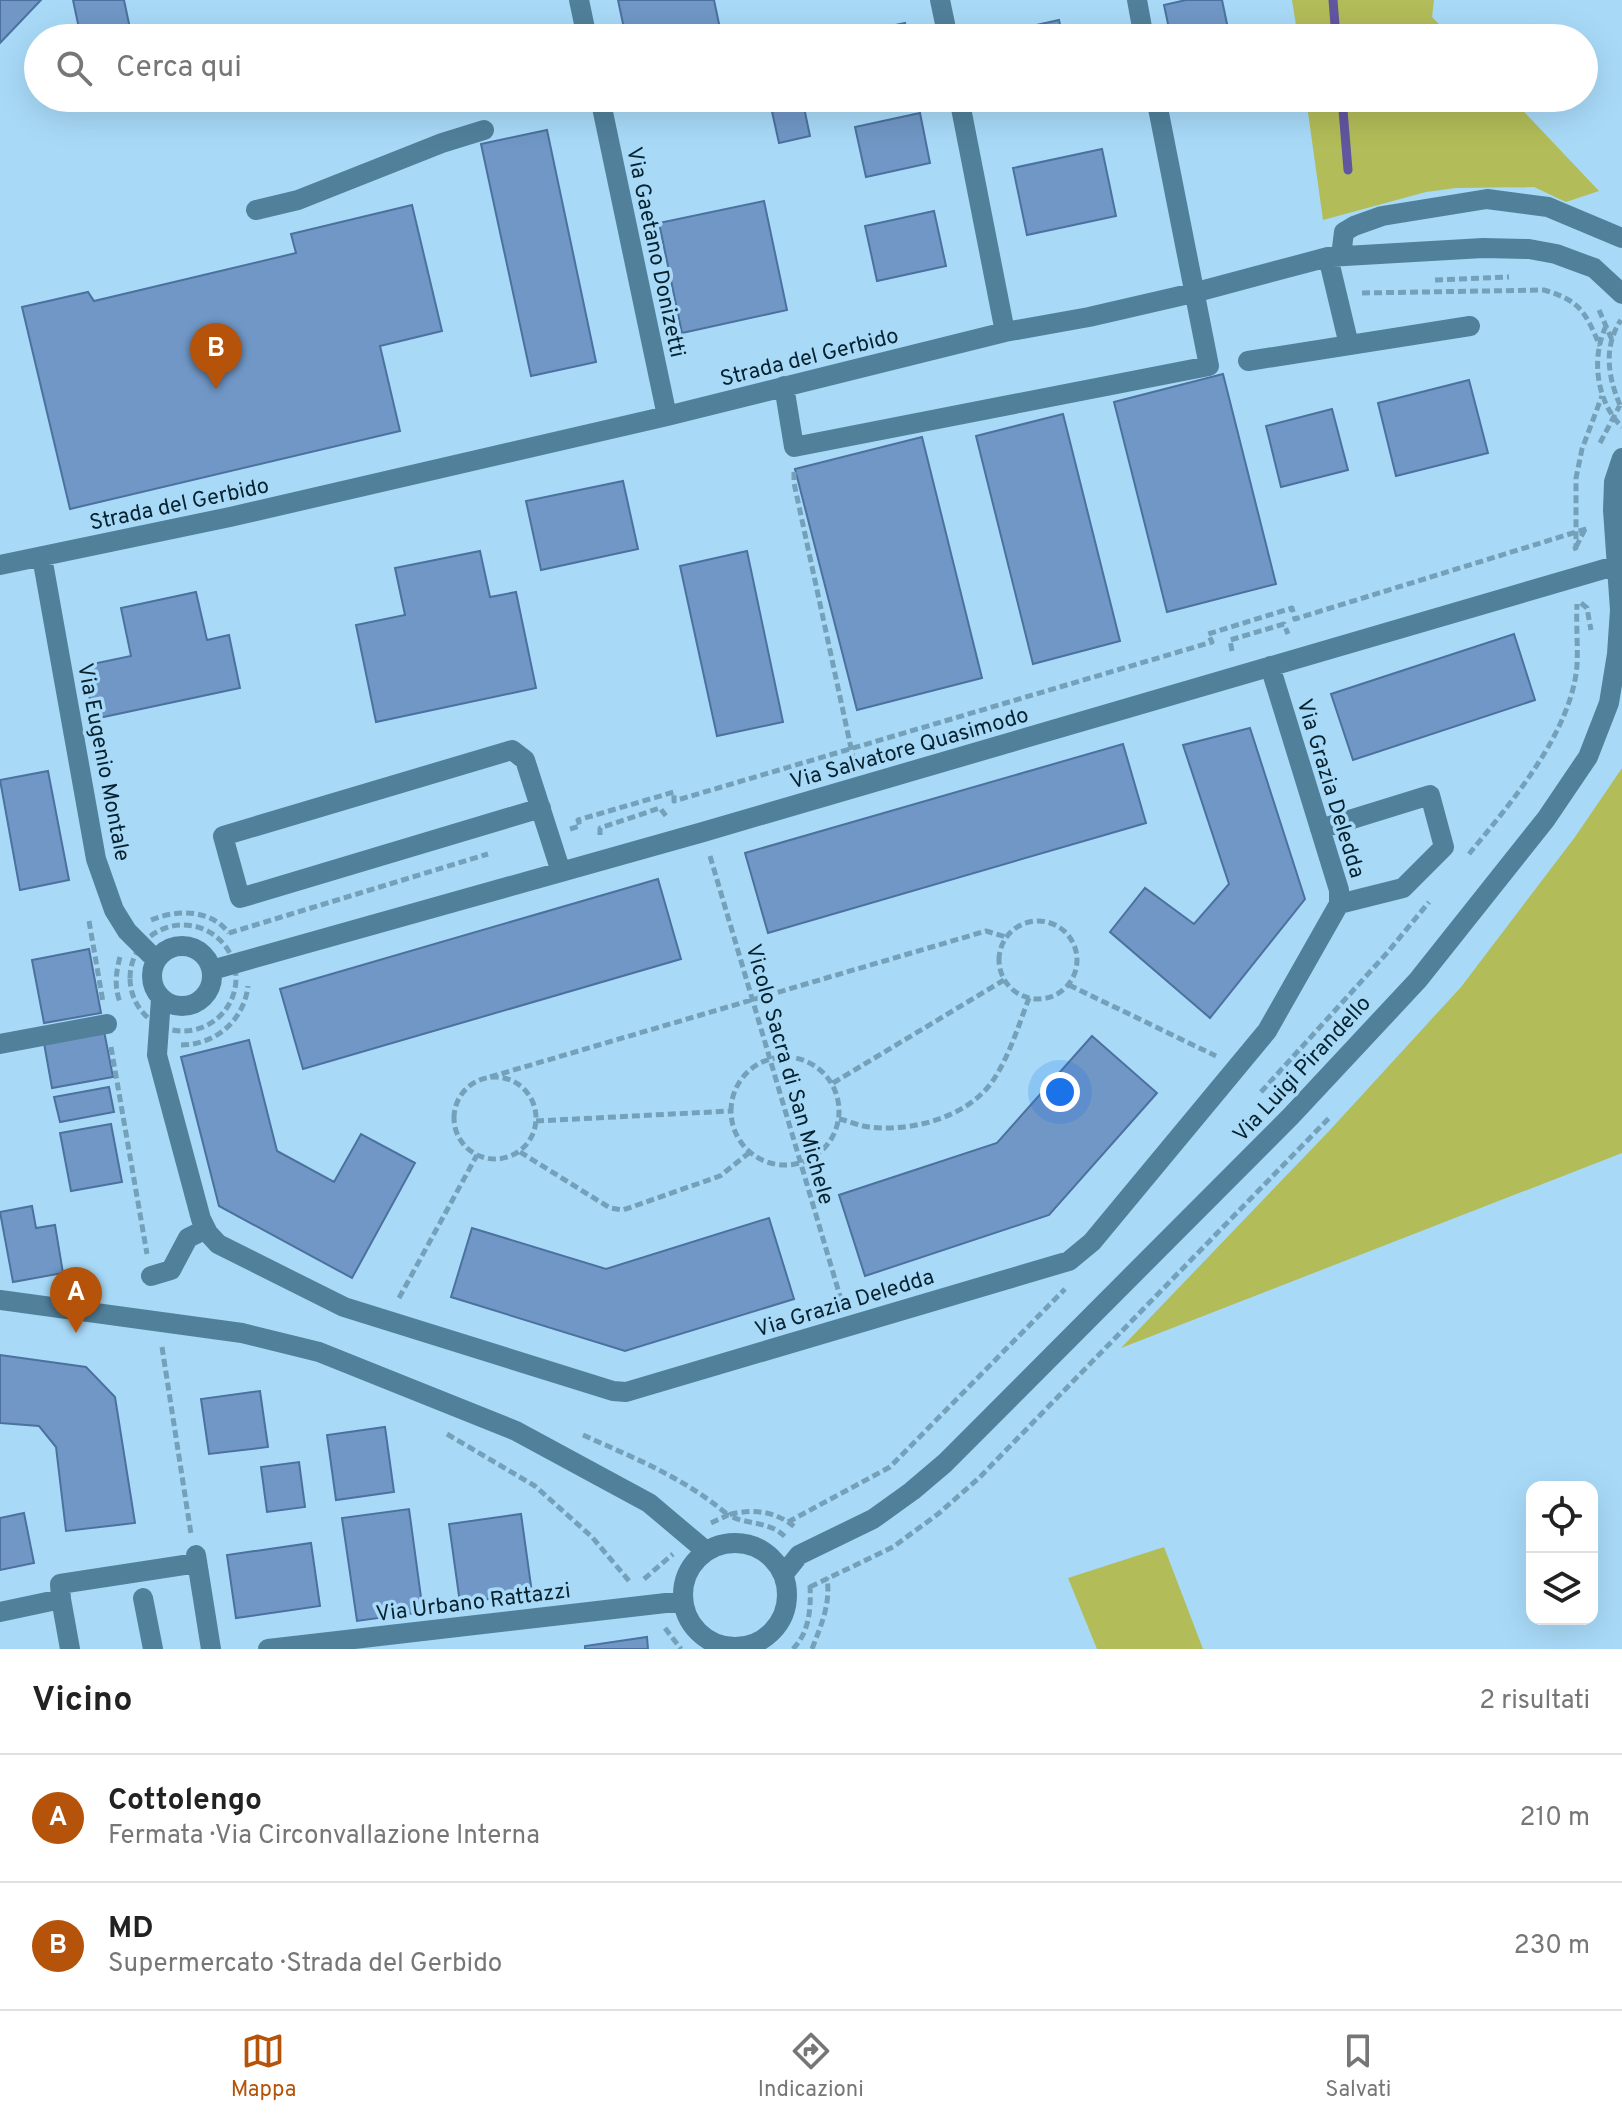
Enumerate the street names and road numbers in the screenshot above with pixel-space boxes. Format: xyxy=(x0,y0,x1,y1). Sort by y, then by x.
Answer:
street label: Via Gaetano Donizetti xyxy=(619,145,690,360)
street label: Strada del Gerbido xyxy=(718,323,902,394)
street label: Strada del Gerbido xyxy=(87,473,272,538)
street label: Via Eugenio Montale xyxy=(70,661,135,864)
street label: Via Grazia Deledda xyxy=(1290,696,1370,882)
street label: Via Salvatore Quasimodo xyxy=(787,702,1032,796)
street label: Vicolo Sacra di San Michele xyxy=(738,941,839,1208)
street label: Via Luigi Pirandello xyxy=(1228,991,1378,1148)
street label: Via Grazia Deledda xyxy=(752,1264,938,1344)
street label: Via Urbano Rattazzi xyxy=(374,1578,572,1629)

